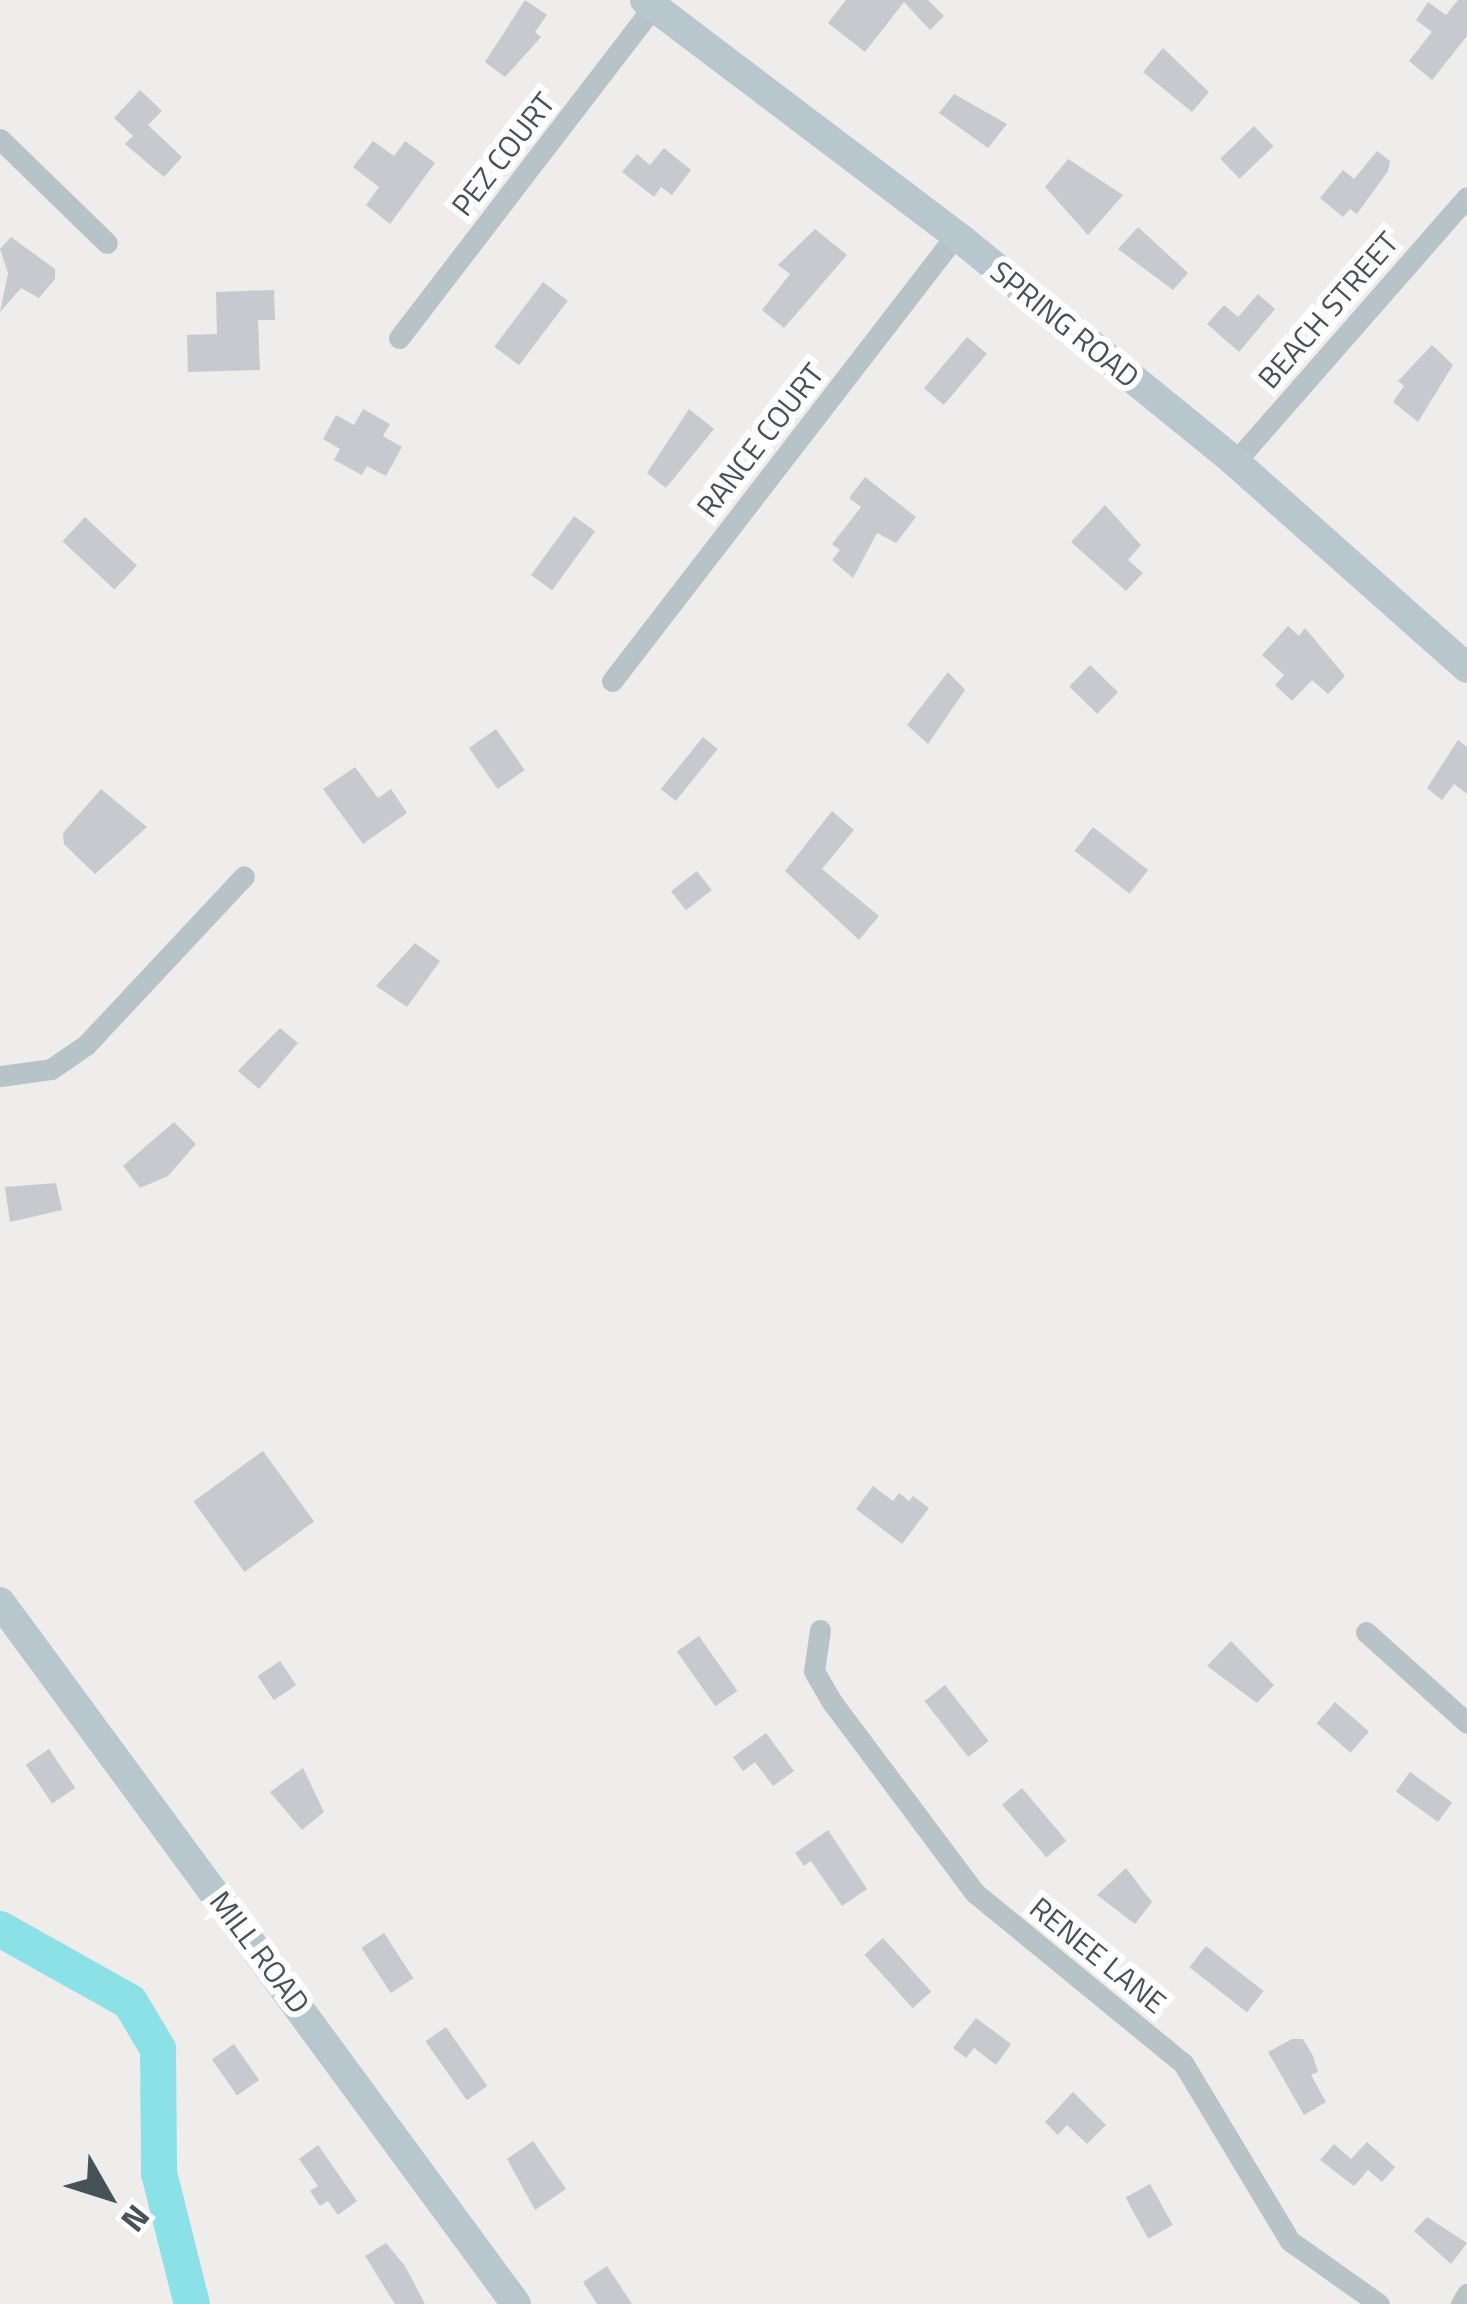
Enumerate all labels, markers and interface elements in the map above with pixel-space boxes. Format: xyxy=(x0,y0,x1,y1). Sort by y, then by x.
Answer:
street label: PEZ COURT xyxy=(444,85,562,223)
street label: BEACH STREET xyxy=(1250,225,1406,395)
street label: SPRING ROAD xyxy=(984,253,1146,395)
street label: RANCE COURT xyxy=(689,356,831,524)
street label: MILL ROAD xyxy=(203,1884,317,2020)
street label: RENEE LANE xyxy=(1023,1889,1173,2021)
north arrow xyxy=(48,2136,168,2256)
text: N xyxy=(109,2194,163,2243)

